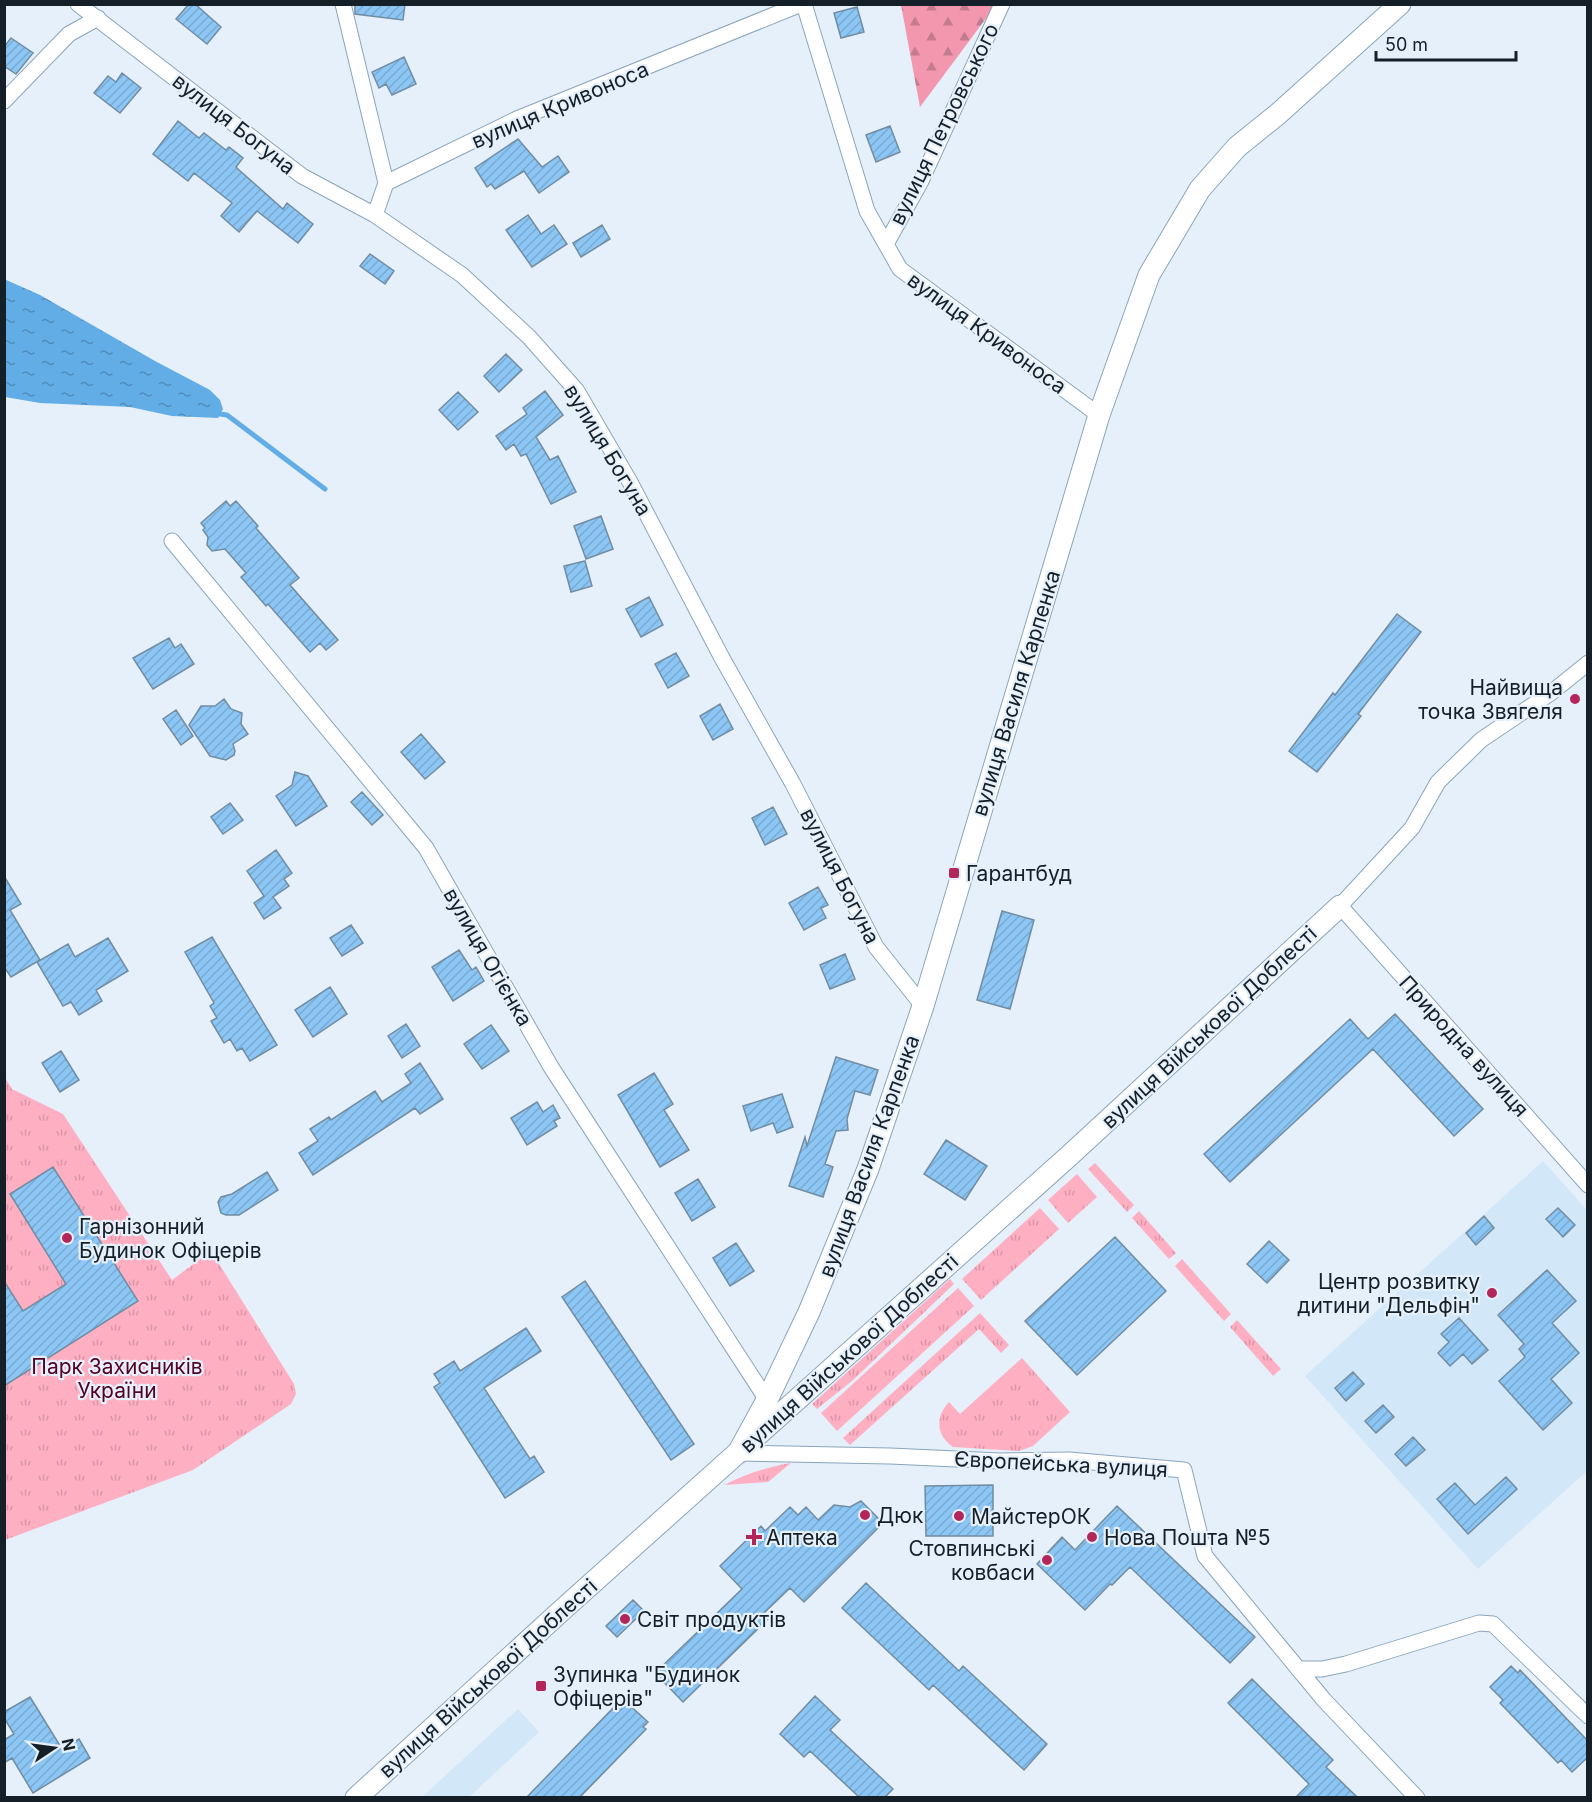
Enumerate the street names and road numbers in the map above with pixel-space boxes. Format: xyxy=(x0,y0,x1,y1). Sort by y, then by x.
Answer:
street label: вулиця Петровського xyxy=(884,19,1004,229)
street label: вулиця Кривоноса xyxy=(468,56,652,154)
street label: вулиця Богуна xyxy=(168,68,300,180)
street label: вулиця Кривоноса xyxy=(903,267,1071,399)
street label: вулиця Богуна xyxy=(559,380,657,520)
street label: вулиця Василя Карпенка xyxy=(967,567,1065,819)
street label: вулиця Богуна xyxy=(795,804,885,948)
street label: вулиця Огієнка xyxy=(438,883,538,1031)
street label: вулиця Військової Доблесті xyxy=(1096,921,1322,1133)
street label: Природна вулиця xyxy=(1394,970,1534,1122)
street label: вулиця Василя Карпенка xyxy=(814,1032,924,1280)
street label: вулиця Військової Доблесті xyxy=(735,1248,963,1458)
street label: Європейська вулиця xyxy=(954,1446,1168,1482)
street label: вулиця Військової Доблесті xyxy=(374,1573,602,1783)

